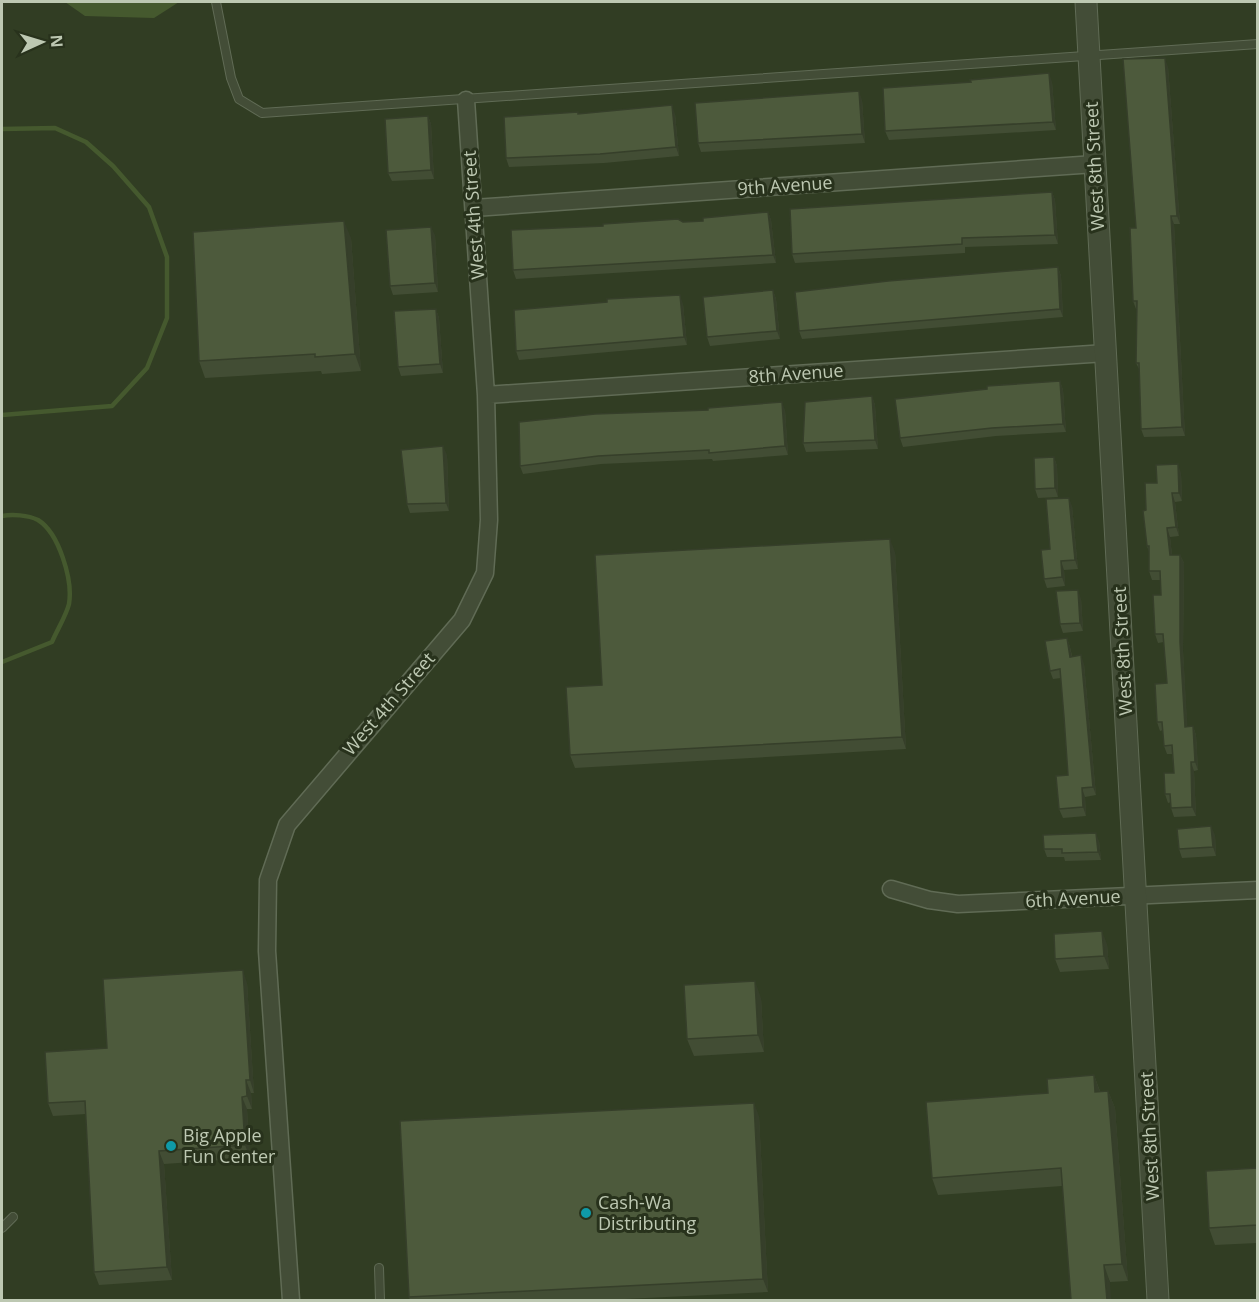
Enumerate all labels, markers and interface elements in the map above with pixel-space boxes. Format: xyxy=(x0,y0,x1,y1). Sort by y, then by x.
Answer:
north arrow xyxy=(12,12,72,72)
text: N xyxy=(46,34,68,48)
street label: West 8th Street xyxy=(1079,101,1109,231)
street label: West 4th Street xyxy=(457,150,489,280)
street label: 9th Avenue xyxy=(737,170,833,200)
street label: 8th Avenue xyxy=(748,358,844,388)
street label: West 8th Street xyxy=(1107,586,1137,716)
street label: West 4th Street xyxy=(337,647,440,760)
street label: 6th Avenue xyxy=(1025,884,1121,912)
street label: West 8th Street xyxy=(1134,1071,1164,1201)
place label: Big Apple Fun Center xyxy=(183,1123,276,1168)
marker: Big Apple Fun Center xyxy=(164,1139,178,1153)
place label: Cash-Wa Distributing xyxy=(598,1190,697,1235)
marker: Cash-Wa Distributing xyxy=(579,1206,593,1220)

